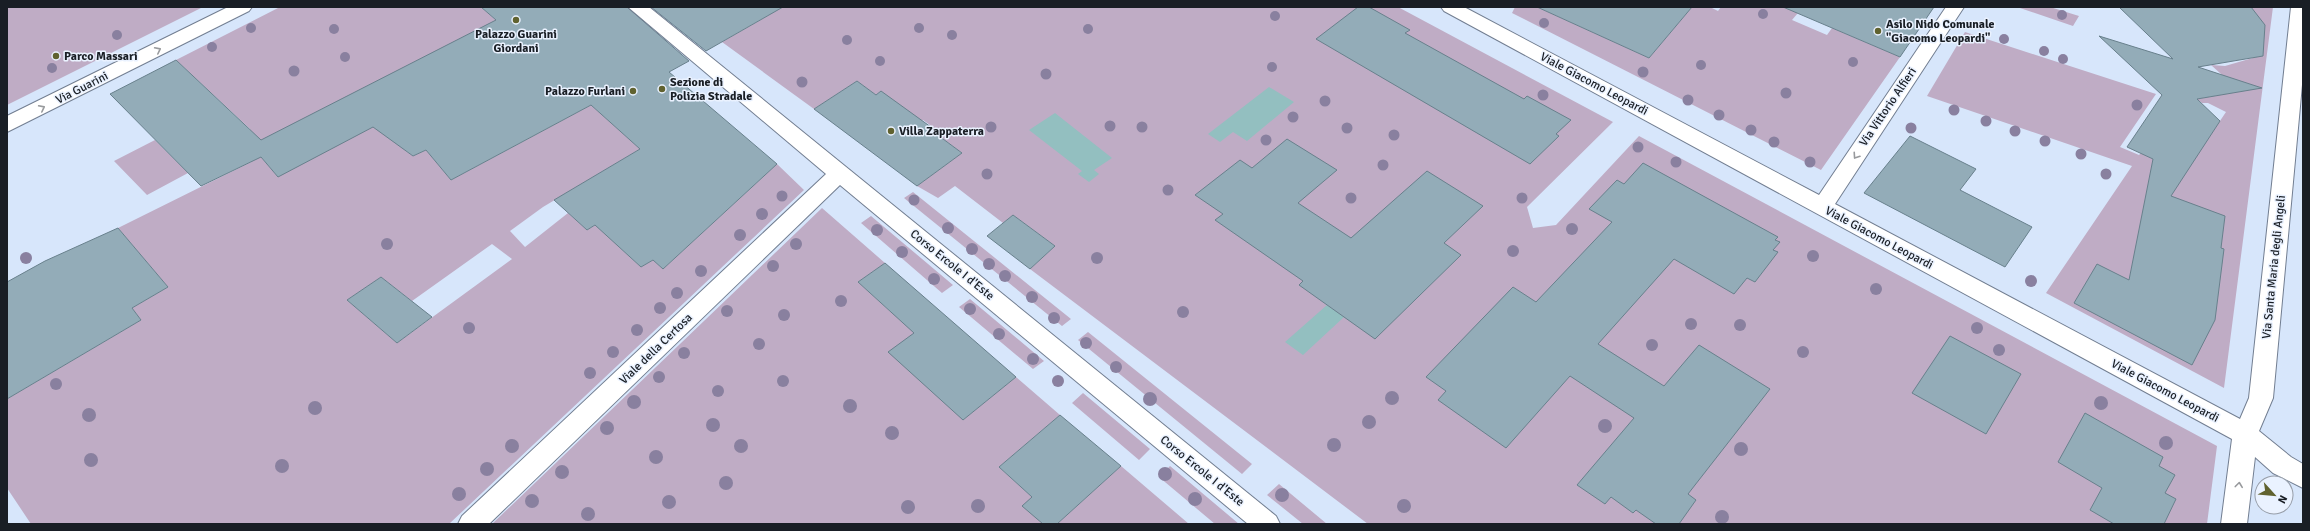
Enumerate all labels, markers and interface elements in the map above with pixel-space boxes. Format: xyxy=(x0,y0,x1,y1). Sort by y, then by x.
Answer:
marker: Palazzo Guarini Giordani xyxy=(511,15,521,25)
place label: Asilo Nido Comunale "Giacomo Leopardi" xyxy=(1886,17,1995,46)
marker: Asilo Nido Comunale "Giacomo Leopardi" xyxy=(1873,26,1883,36)
place label: Palazzo Guarini Giordani xyxy=(475,27,557,56)
one-way arrow xyxy=(154,47,161,54)
place label: Parco Massari xyxy=(64,49,138,64)
street label: Viale Giacomo Leopardi xyxy=(1537,49,1651,119)
marker: Parco Massari xyxy=(51,51,61,61)
street label: Via Vittorio Alfieri xyxy=(1856,65,1920,149)
street label: Via Guarini xyxy=(53,68,111,108)
place label: Sezione di Polizia Stradale xyxy=(670,75,752,104)
place label: Palazzo Furlani xyxy=(545,84,625,99)
marker: Sezione di Polizia Stradale xyxy=(657,84,667,94)
marker: Palazzo Furlani xyxy=(628,86,638,96)
one-way arrow xyxy=(38,105,45,113)
place label: Villa Zappaterra xyxy=(899,124,984,139)
marker: Villa Zappaterra xyxy=(886,126,896,136)
one-way arrow xyxy=(1853,152,1861,159)
street label: Via Santa Maria degli Angeli xyxy=(2259,194,2289,340)
street label: Viale Giacomo Leopardi xyxy=(1822,203,1936,273)
street label: Corso Ercole I d'Este xyxy=(907,226,997,304)
street label: Viale della Certosa xyxy=(616,310,696,388)
street label: Viale Giacomo Leopardi xyxy=(2108,356,2222,426)
street label: Corso Ercole I d'Este xyxy=(1157,432,1247,510)
north arrow xyxy=(2254,475,2294,515)
one-way arrow xyxy=(2234,482,2243,488)
text: N xyxy=(2275,493,2290,506)

